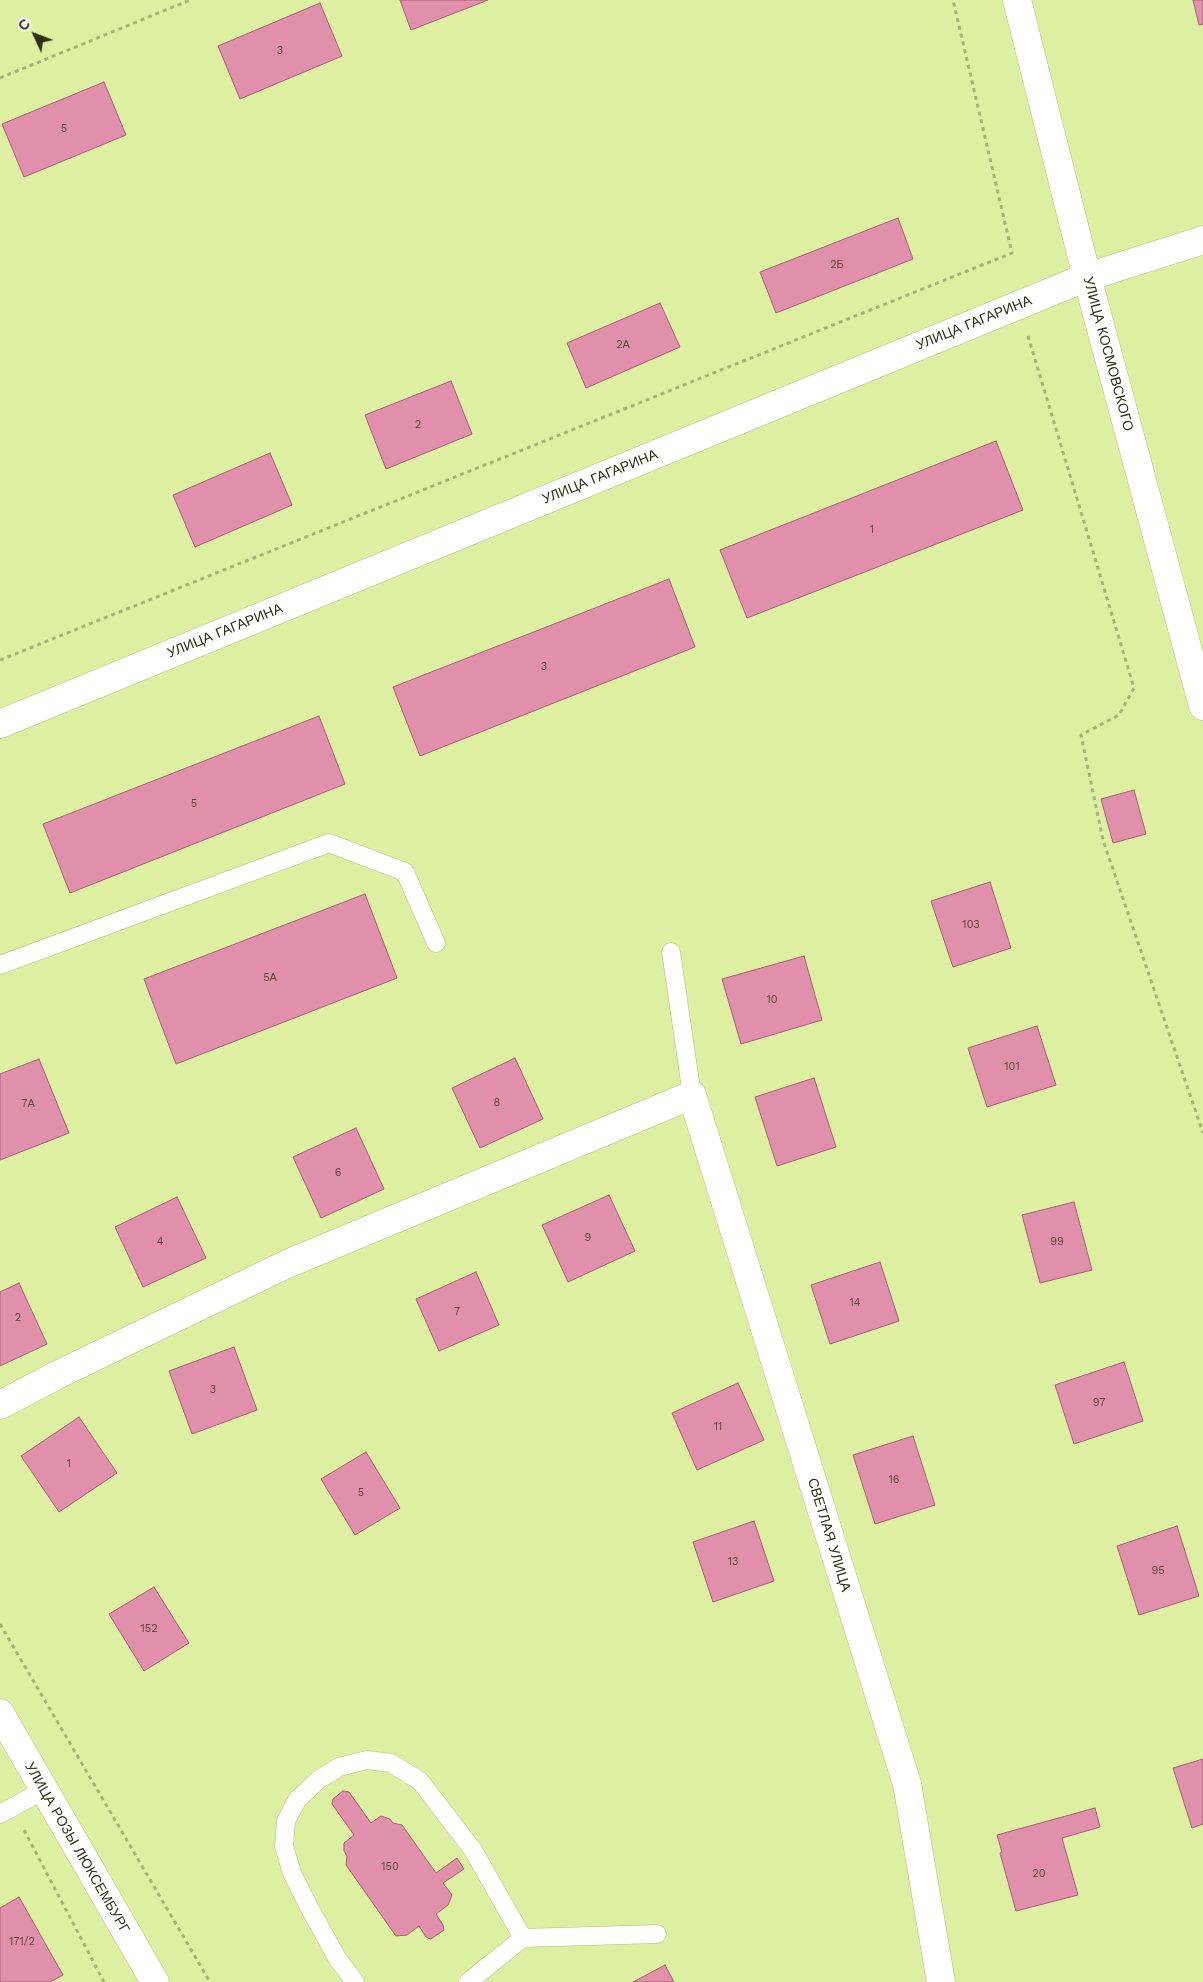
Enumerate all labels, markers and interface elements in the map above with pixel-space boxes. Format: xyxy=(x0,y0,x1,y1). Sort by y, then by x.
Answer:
north arrow xyxy=(10,10,60,60)
text: С xyxy=(15,16,33,34)
house number: 3 xyxy=(277,44,283,58)
house number: 5 xyxy=(61,122,67,136)
house number: 2Б xyxy=(830,258,844,272)
street label: УЛИЦА КОСМОВСКОГО xyxy=(1079,275,1137,433)
street label: УЛИЦА ГАГАРИНА xyxy=(914,292,1034,354)
house number: 2А xyxy=(616,338,630,352)
house number: 2 xyxy=(415,418,421,432)
street label: УЛИЦА ГАГАРИНА xyxy=(540,446,660,508)
house number: 1 xyxy=(870,523,874,537)
street label: УЛИЦА ГАГАРИНА xyxy=(165,600,285,662)
house number: 3 xyxy=(541,660,547,674)
house number: 5 xyxy=(191,797,197,811)
house number: 103 xyxy=(962,918,980,932)
house number: 5А xyxy=(263,971,277,985)
house number: 10 xyxy=(766,993,778,1007)
house number: 101 xyxy=(1004,1060,1020,1074)
house number: 8 xyxy=(494,1096,500,1110)
house number: 7А xyxy=(21,1097,35,1111)
house number: 6 xyxy=(335,1166,341,1180)
house number: 9 xyxy=(585,1231,591,1245)
house number: 4 xyxy=(157,1235,163,1249)
house number: 99 xyxy=(1050,1235,1064,1249)
house number: 14 xyxy=(849,1296,861,1310)
house number: 7 xyxy=(454,1305,460,1319)
house number: 2 xyxy=(15,1311,21,1325)
house number: 3 xyxy=(210,1383,216,1397)
house number: 97 xyxy=(1093,1396,1105,1410)
house number: 11 xyxy=(714,1420,722,1434)
house number: 1 xyxy=(67,1457,71,1471)
house number: 16 xyxy=(889,1473,899,1487)
street label: СВЕТЛАЯ УЛИЦА xyxy=(804,1476,854,1594)
house number: 5 xyxy=(358,1486,364,1500)
house number: 13 xyxy=(728,1555,738,1569)
house number: 95 xyxy=(1151,1564,1165,1578)
house number: 152 xyxy=(140,1622,158,1636)
street label: УЛИЦА РОЗЫ ЛЮКСЕМБУРГ xyxy=(21,1759,133,1937)
house number: 150 xyxy=(381,1860,399,1874)
house number: 20 xyxy=(1032,1867,1046,1881)
house number: 171/2 xyxy=(9,1935,35,1949)

